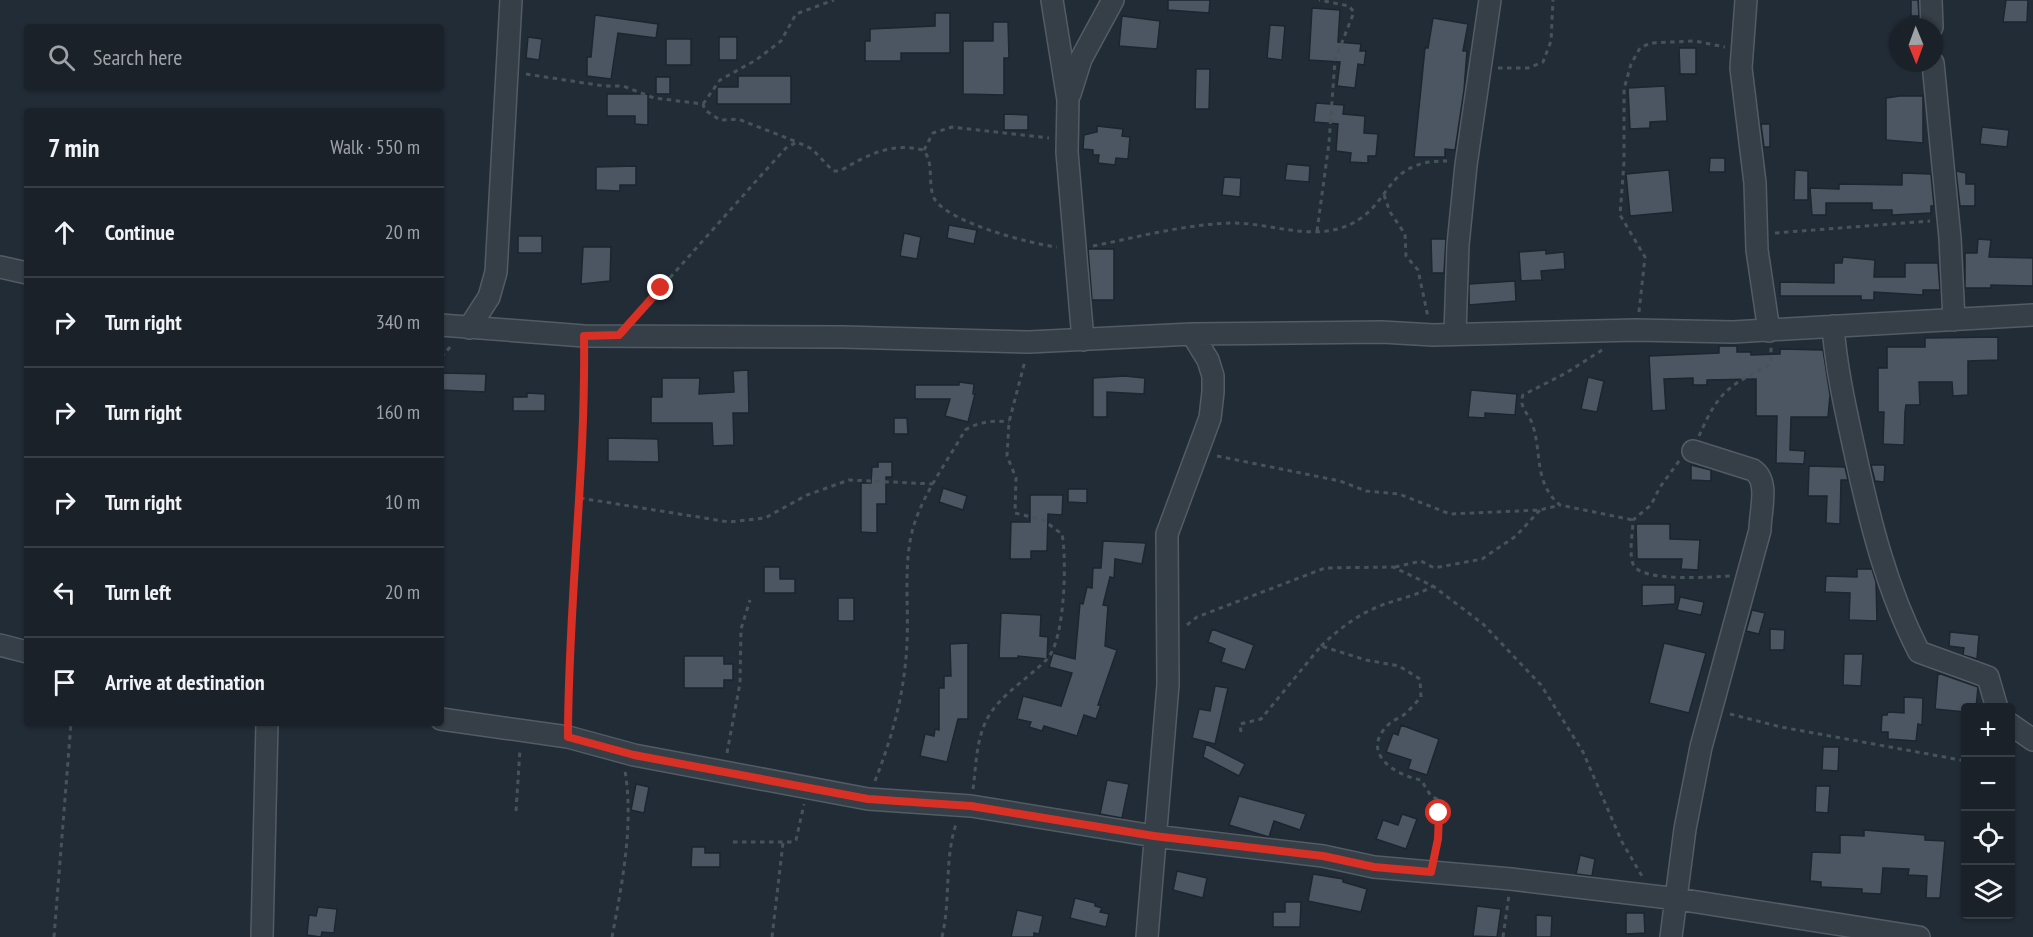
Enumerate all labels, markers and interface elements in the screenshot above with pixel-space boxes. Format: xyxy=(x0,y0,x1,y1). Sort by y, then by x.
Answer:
north arrow xyxy=(1889,18,1943,72)
search box xyxy=(24,24,444,90)
icon: search xyxy=(45,41,78,74)
text: Search here xyxy=(93,43,182,71)
text: 7 min xyxy=(48,131,99,164)
text: Walk · 550 m xyxy=(330,134,420,160)
icon: ahead xyxy=(48,216,81,249)
text: Continue xyxy=(105,218,175,246)
text: 20 m xyxy=(385,219,420,245)
route end xyxy=(647,274,673,300)
icon: right xyxy=(48,306,81,339)
text: Turn right xyxy=(105,308,182,336)
text: 340 m xyxy=(376,309,420,335)
icon: right xyxy=(48,396,81,429)
text: Turn right xyxy=(105,398,182,426)
text: 160 m xyxy=(376,399,420,425)
icon: right xyxy=(48,486,81,519)
text: Turn right xyxy=(105,488,182,516)
text: 10 m xyxy=(385,489,420,515)
icon: left xyxy=(48,576,81,609)
text: Turn left xyxy=(105,578,171,606)
text: 20 m xyxy=(385,579,420,605)
icon: arrive xyxy=(48,666,81,699)
text: Arrive at destination xyxy=(105,668,265,696)
map controls xyxy=(1961,703,2015,919)
button: + xyxy=(1961,703,2015,757)
button: − xyxy=(1961,757,2015,811)
route start xyxy=(1425,799,1451,825)
button: locate xyxy=(1961,811,2015,865)
button: layers xyxy=(1961,865,2015,919)

